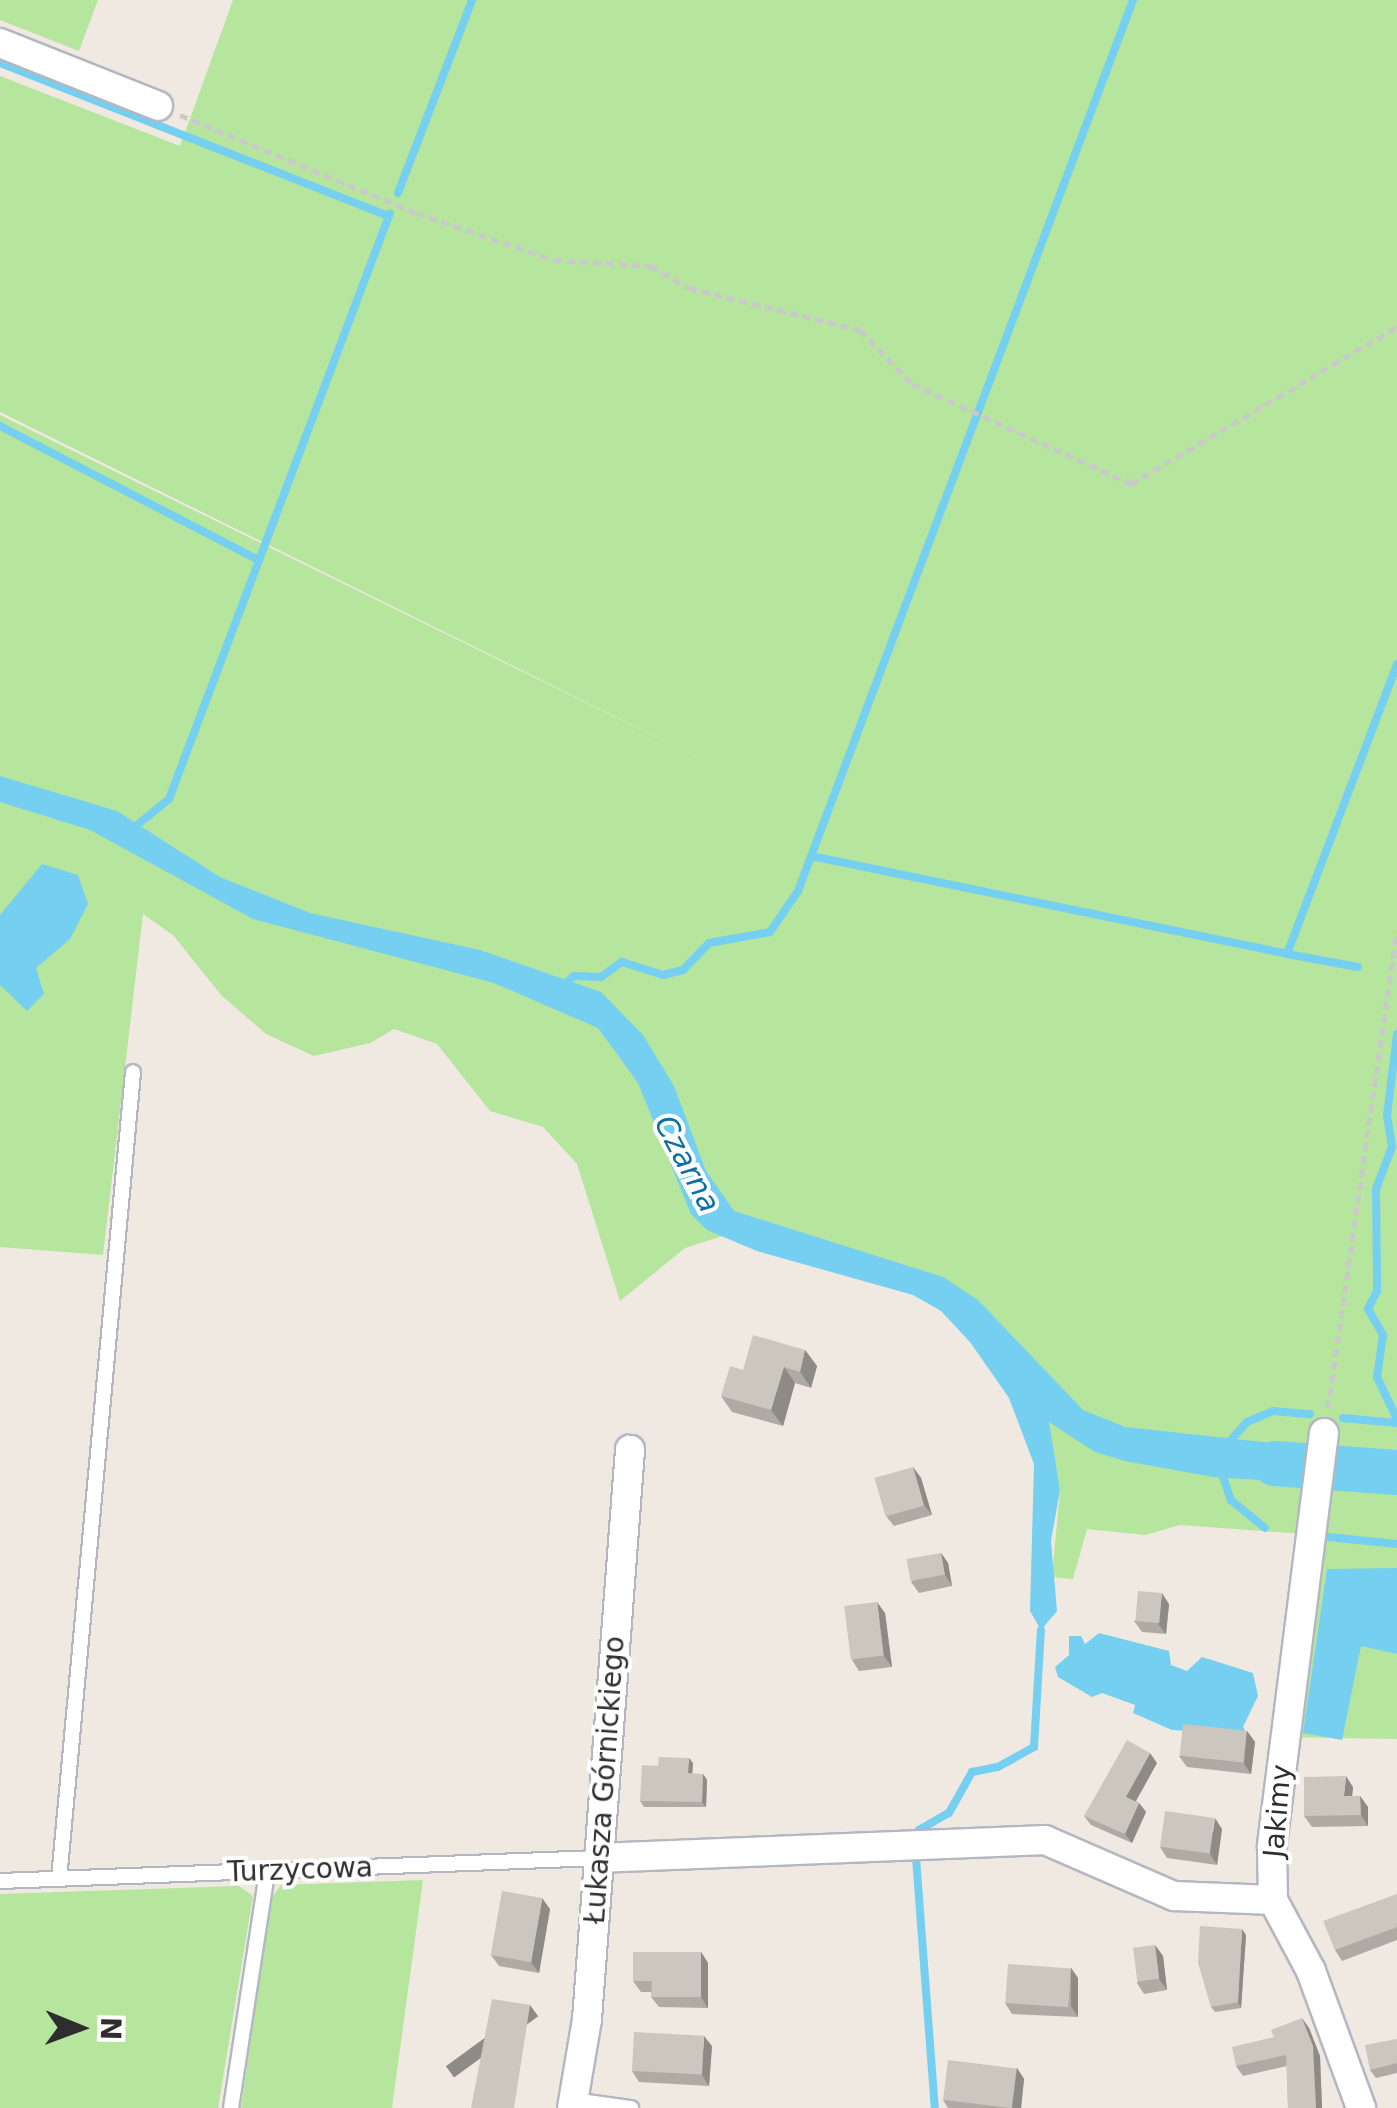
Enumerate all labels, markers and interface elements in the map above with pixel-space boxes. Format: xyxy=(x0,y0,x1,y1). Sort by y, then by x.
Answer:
water label: Czarna xyxy=(647,1109,727,1219)
street label: Łukasza Górnickiego xyxy=(578,1635,632,1925)
street label: Jakimy xyxy=(1257,1763,1299,1859)
street label: Turzycowa xyxy=(226,1851,374,1889)
north arrow xyxy=(30,1978,130,2078)
text: N xyxy=(94,2017,127,2041)

